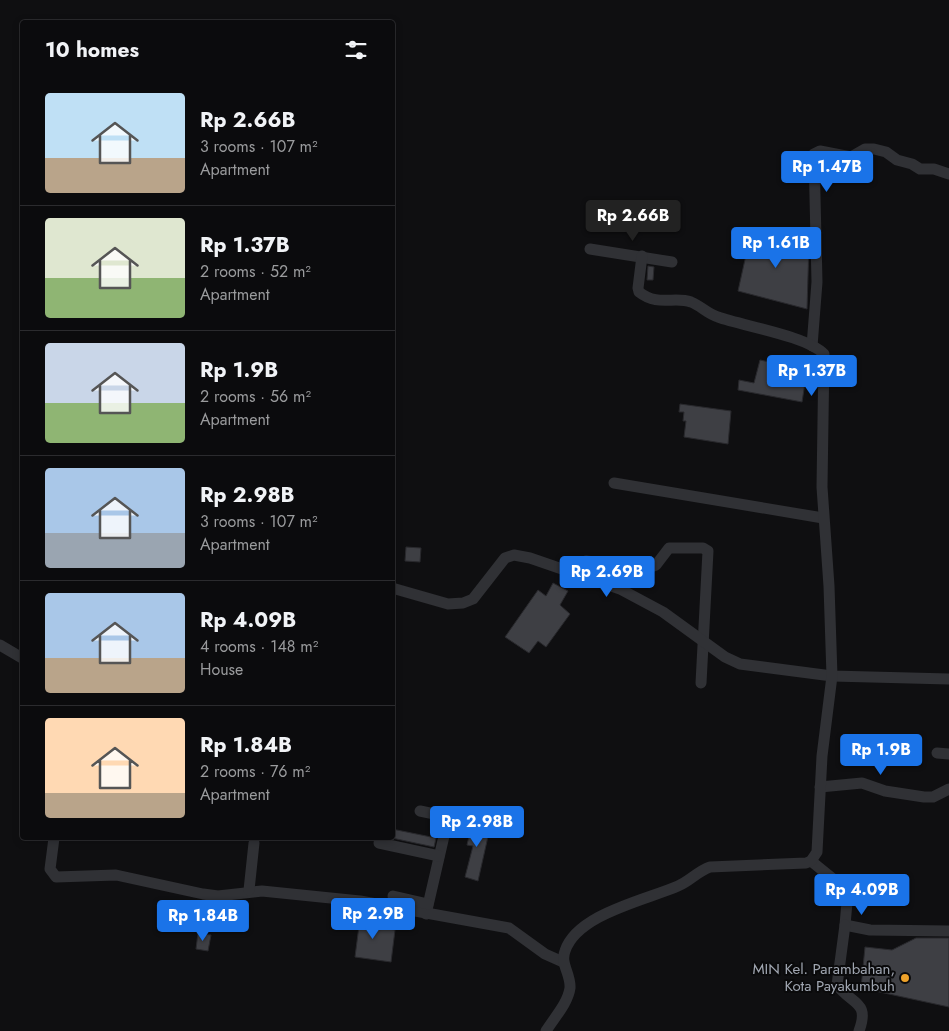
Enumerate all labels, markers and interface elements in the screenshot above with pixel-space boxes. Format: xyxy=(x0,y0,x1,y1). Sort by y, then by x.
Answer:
text: 10 homes xyxy=(45,35,139,65)
icon: filters xyxy=(342,36,370,64)
text: Rp 2.66B xyxy=(200,105,295,135)
icon: home xyxy=(85,113,145,173)
text: 3 rooms · 107 m² xyxy=(200,135,318,158)
pin: Rp 1.47B xyxy=(775,150,879,193)
text: Rp 1.47B xyxy=(792,155,862,178)
text: Apartment xyxy=(200,158,270,181)
pin: Rp 2.66B xyxy=(581,200,685,242)
text: Rp 2.66B xyxy=(597,204,669,227)
pin: Rp 1.61B xyxy=(724,226,828,269)
text: Rp 1.37B xyxy=(200,230,290,260)
text: Rp 1.61B xyxy=(742,231,810,254)
icon: home xyxy=(85,238,145,298)
text: 2 rooms · 52 m² xyxy=(200,260,311,283)
text: Apartment xyxy=(200,283,270,306)
pin: Rp 1.37B xyxy=(760,354,864,397)
text: Rp 1.9B xyxy=(200,355,278,385)
text: Rp 1.37B xyxy=(778,359,846,382)
icon: home xyxy=(85,363,145,423)
text: 2 rooms · 56 m² xyxy=(200,385,311,408)
text: Apartment xyxy=(200,408,270,431)
text: Rp 2.98B xyxy=(200,480,295,510)
icon: home xyxy=(85,488,145,548)
text: 3 rooms · 107 m² xyxy=(200,510,318,533)
text: Apartment xyxy=(200,533,270,556)
pin: Rp 2.69B xyxy=(555,556,659,598)
text: Rp 2.69B xyxy=(571,560,643,583)
text: Rp 4.09B xyxy=(200,605,296,635)
icon: home xyxy=(85,613,145,673)
text: 4 rooms · 148 m² xyxy=(200,635,318,658)
text: House xyxy=(200,658,243,681)
text: Rp 1.84B xyxy=(200,730,292,760)
pin: Rp 1.9B xyxy=(835,734,927,776)
icon: home xyxy=(85,738,145,798)
text: Rp 1.9B xyxy=(851,738,911,761)
text: 2 rooms · 76 m² xyxy=(200,760,310,783)
text: Apartment xyxy=(200,783,270,806)
pin: Rp 2.98B xyxy=(425,806,529,848)
text: Rp 2.98B xyxy=(441,810,513,833)
pin: Rp 4.09B xyxy=(810,874,914,916)
text: Rp 4.09B xyxy=(825,878,899,901)
pin: Rp 2.9B xyxy=(327,898,419,940)
pin: Rp 1.84B xyxy=(151,900,255,942)
text: Rp 2.9B xyxy=(342,902,404,925)
text: Rp 1.84B xyxy=(168,904,238,927)
place label: MIN Kel. Parambahan, Kota Payakumbuh xyxy=(752,958,895,997)
marker: MIN Kel. Parambahan, Kota Payakumbuh xyxy=(899,972,911,984)

